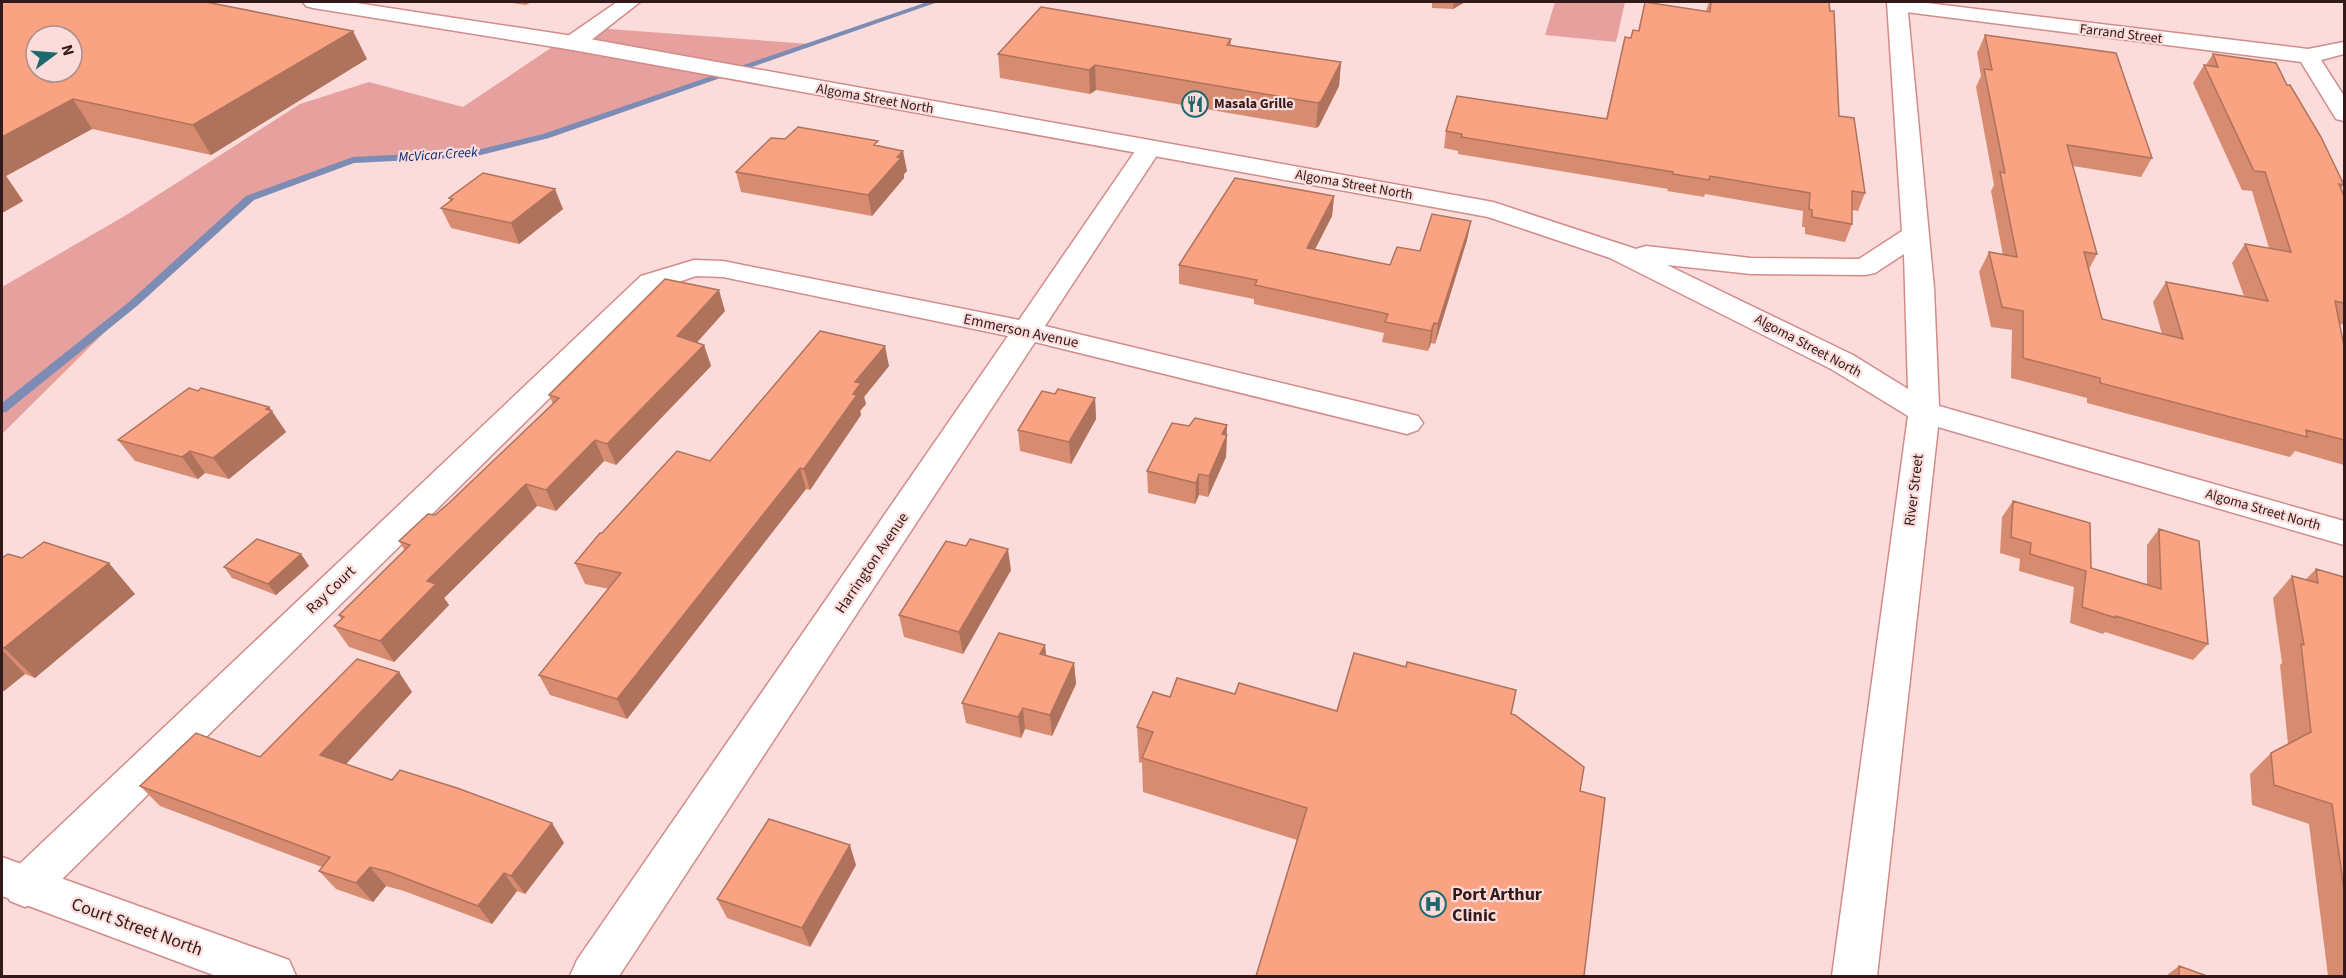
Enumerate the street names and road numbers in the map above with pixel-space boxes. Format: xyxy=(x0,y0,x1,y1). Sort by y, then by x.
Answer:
street label: Farrand Street xyxy=(2078,19,2164,49)
street label: Algoma Street North xyxy=(815,79,935,119)
street label: Algoma Street North xyxy=(1294,165,1414,205)
street label: Emmerson Avenue xyxy=(961,309,1081,353)
street label: Algoma Street North xyxy=(1751,309,1865,383)
street label: River Street xyxy=(1899,453,1929,527)
street label: Algoma Street North xyxy=(2203,484,2323,536)
street label: Harrington Avenue xyxy=(830,508,914,618)
street label: Ray Court xyxy=(302,561,360,619)
street label: Court Street North xyxy=(68,892,206,962)

